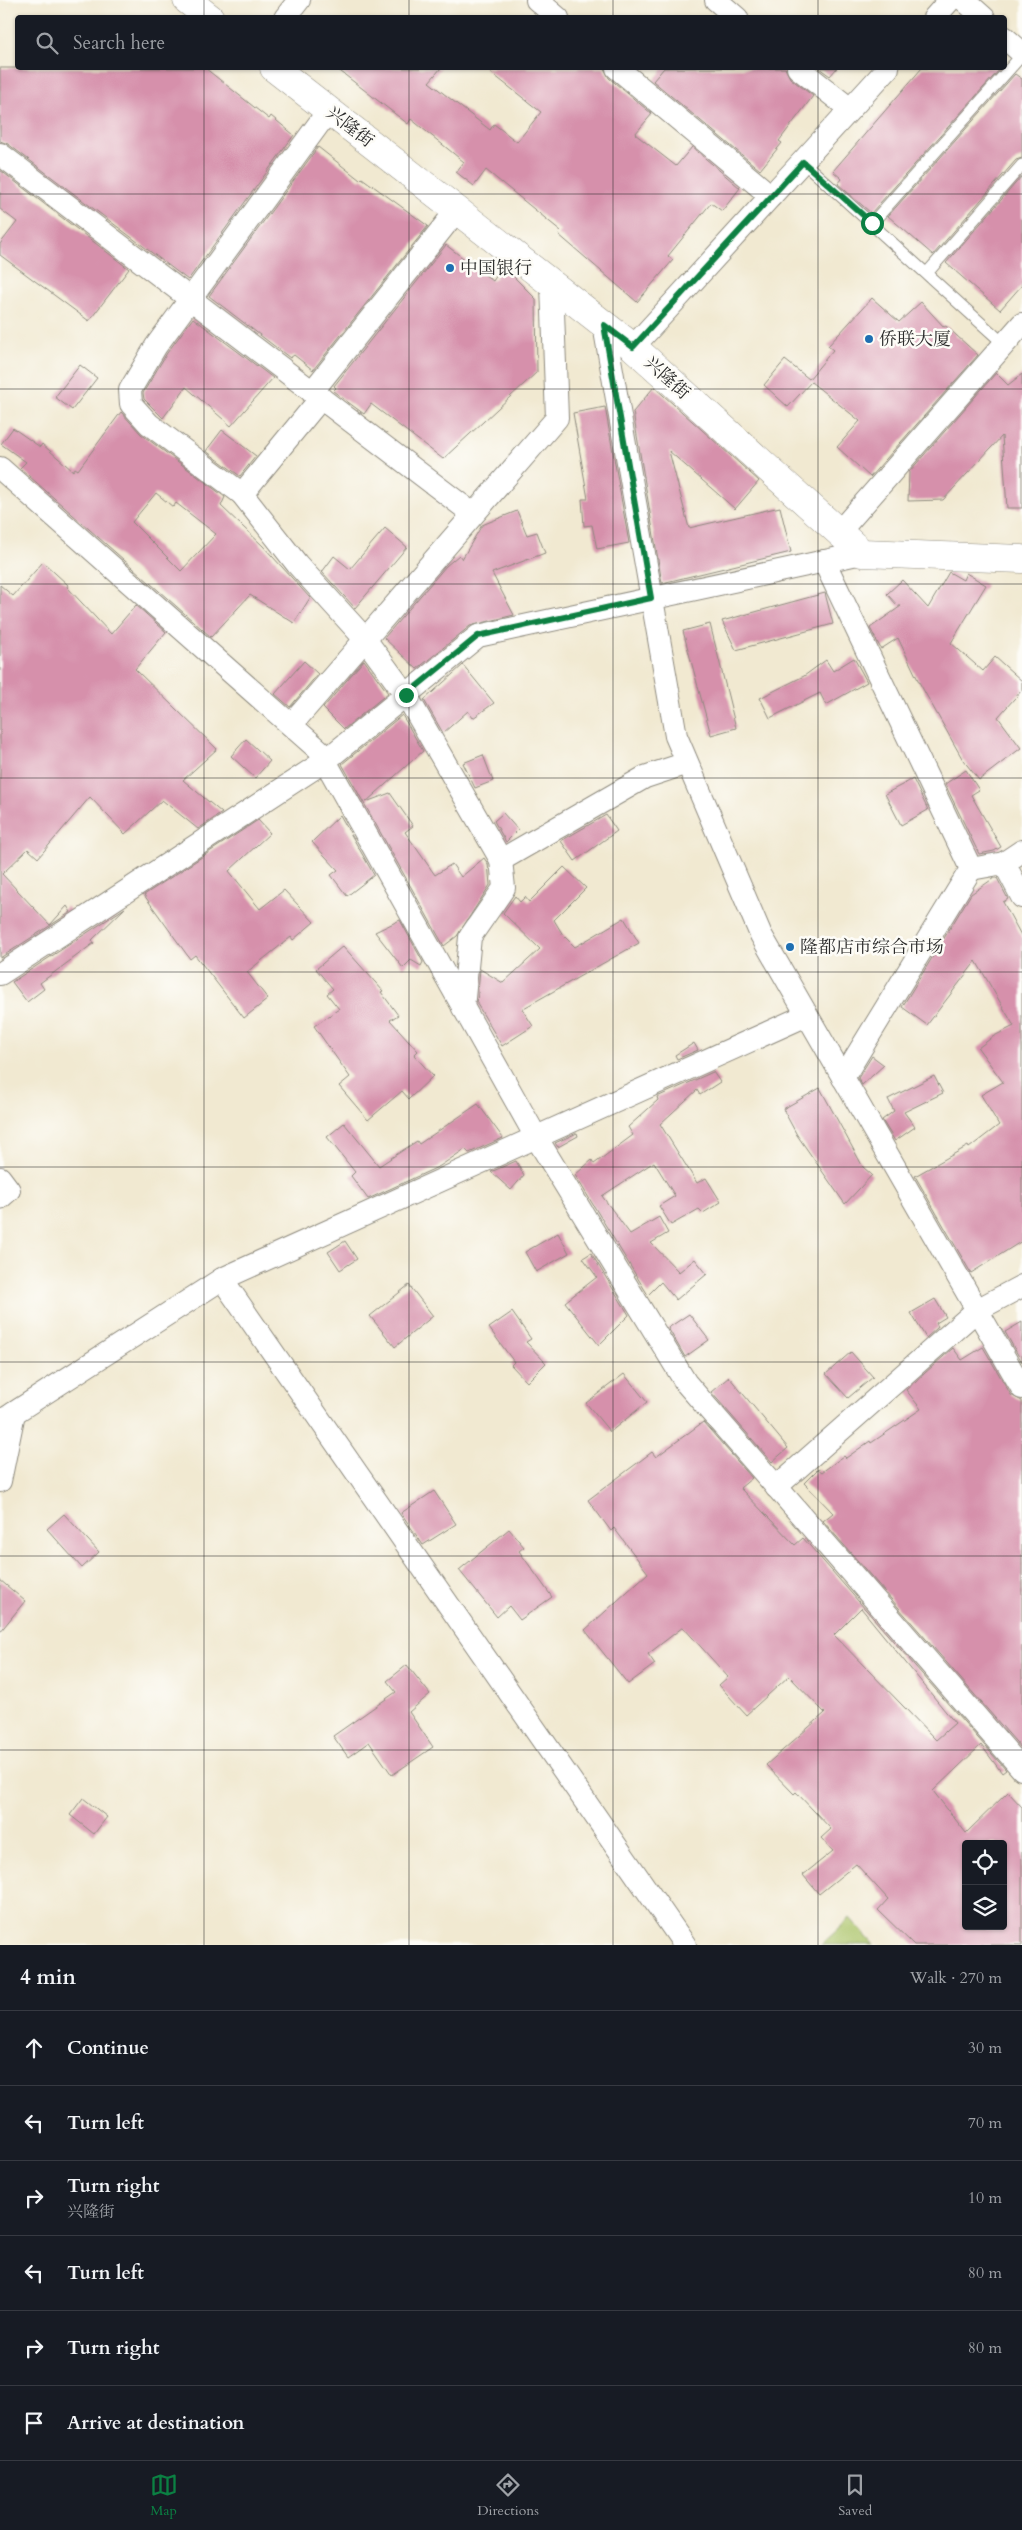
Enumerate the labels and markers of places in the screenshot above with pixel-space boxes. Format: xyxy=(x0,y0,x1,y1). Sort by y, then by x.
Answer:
place label: 中国银行 xyxy=(460,256,532,281)
marker: 中国银行 xyxy=(444,262,456,274)
place label: 侨联大厦 xyxy=(879,327,951,352)
marker: 侨联大厦 xyxy=(863,333,875,345)
place label: 隆都店市综合市场 xyxy=(800,935,944,960)
marker: 隆都店市综合市场 xyxy=(784,941,796,953)

